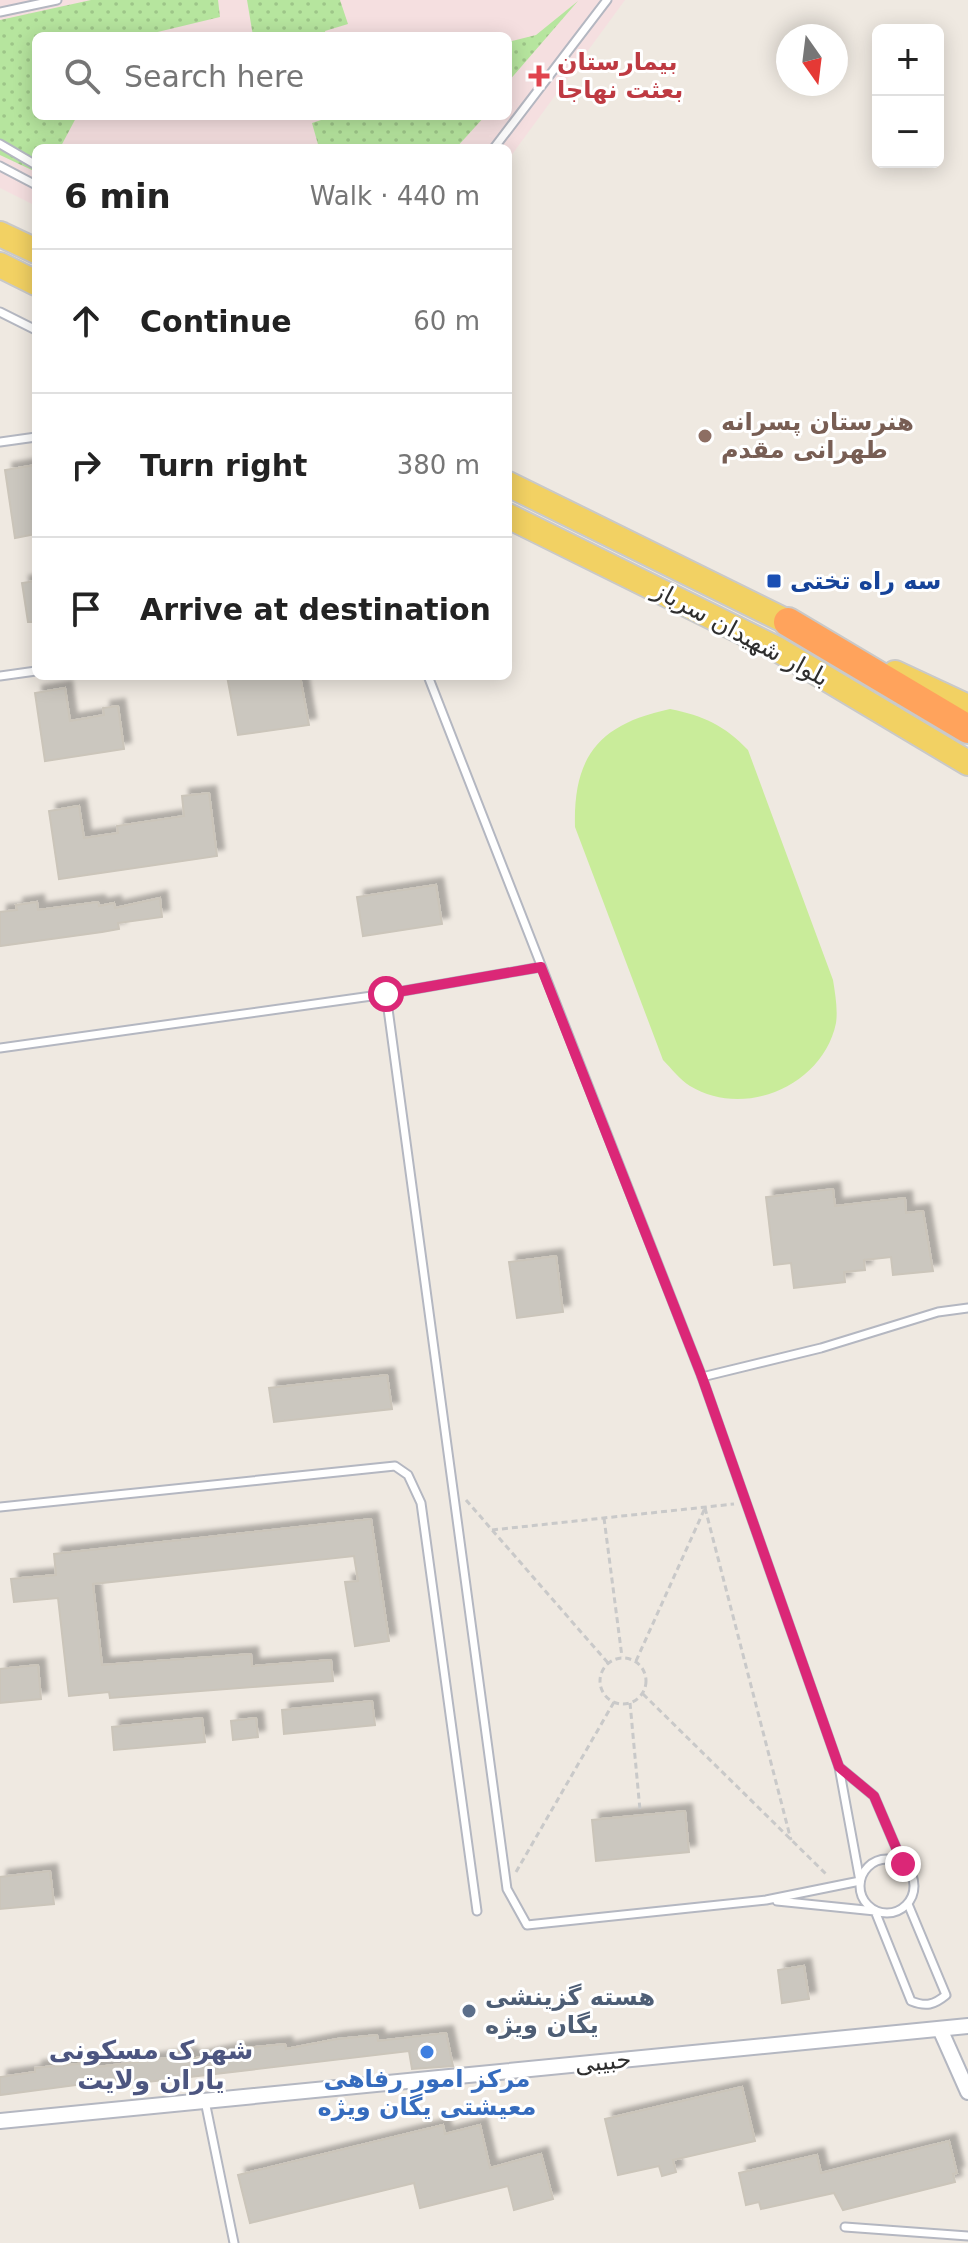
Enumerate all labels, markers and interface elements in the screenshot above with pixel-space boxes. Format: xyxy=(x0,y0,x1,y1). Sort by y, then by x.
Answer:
north arrow xyxy=(776,24,848,96)
map controls xyxy=(872,24,944,168)
button: + xyxy=(872,24,944,96)
search box xyxy=(32,32,512,120)
place label: بیمارستان بعثت نهاجا xyxy=(557,48,683,104)
icon: search xyxy=(60,54,104,98)
text: Search here xyxy=(124,59,304,94)
marker: بیمارستان بعثت نهاجا xyxy=(528,65,550,87)
button: − xyxy=(872,96,944,168)
text: 6 min xyxy=(64,176,171,216)
text: Walk · 440 m xyxy=(310,181,480,211)
icon: ahead xyxy=(64,299,108,343)
text: Continue xyxy=(140,304,292,339)
text: 60 m xyxy=(413,306,480,336)
place label: هنرستان پسرانه طهرانی مقدم xyxy=(721,408,914,464)
marker: هنرستان پسرانه طهرانی مقدم xyxy=(696,427,714,445)
icon: right xyxy=(64,443,108,487)
text: Turn right xyxy=(140,448,307,483)
text: 380 m xyxy=(397,450,480,480)
place label: سه راه تختی xyxy=(790,567,941,595)
marker: سه راه تختی xyxy=(765,572,783,590)
street label: بلوار شهیدان سرباز xyxy=(648,575,834,692)
icon: arrive xyxy=(64,587,108,631)
text: Arrive at destination xyxy=(140,592,491,627)
route start xyxy=(368,976,404,1012)
route end xyxy=(885,1846,921,1882)
place label: هسته گزینشی یگان ویژه xyxy=(485,1983,655,2039)
marker: هسته گزینشی یگان ویژه xyxy=(460,2002,478,2020)
district label: شهرک مسکونی یاران ولایت xyxy=(49,2035,253,2096)
marker: مرکز امور رفاهی معیشتی یگان ویژه xyxy=(418,2043,436,2061)
street label: حبیبی xyxy=(573,2045,633,2079)
place label: مرکز امور رفاهی معیشتی یگان ویژه xyxy=(318,2065,536,2121)

